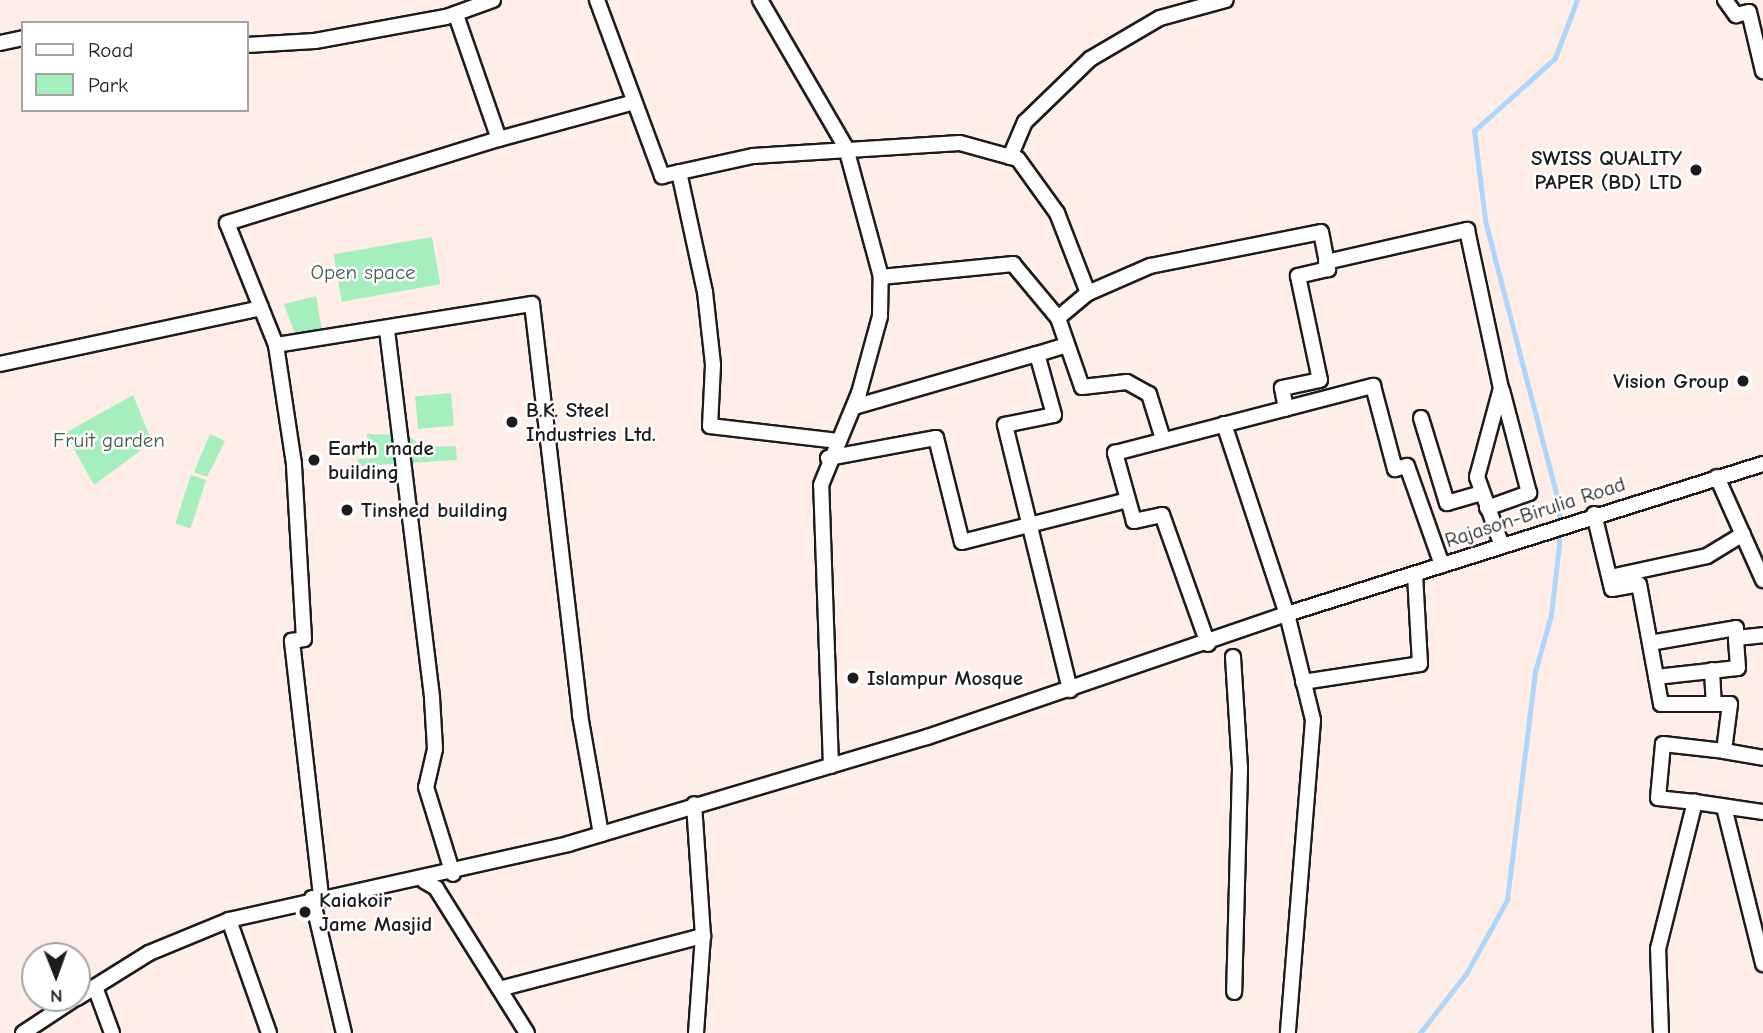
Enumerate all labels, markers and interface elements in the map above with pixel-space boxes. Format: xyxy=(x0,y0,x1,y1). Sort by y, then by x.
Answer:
legend xyxy=(21,21,248,112)
text: Road xyxy=(88,38,133,62)
text: Park xyxy=(88,73,128,97)
place label: SWISS QUALITY PAPER (BD) LTD xyxy=(1531,145,1682,195)
marker: SWISS QUALITY PAPER (BD) LTD xyxy=(1688,162,1704,178)
park label: Open space xyxy=(310,259,416,285)
place label: Vision Group xyxy=(1613,368,1729,394)
marker: Vision Group xyxy=(1735,373,1751,389)
place label: B.K. Steel Industries Ltd. xyxy=(526,397,656,447)
marker: B.K. Steel Industries Ltd. xyxy=(504,414,520,430)
park label: Fruit garden xyxy=(53,427,165,453)
place label: Earth made building xyxy=(328,435,434,485)
marker: Earth made building xyxy=(306,452,322,468)
street label: Rajason-Birulia Road xyxy=(1442,471,1628,553)
place label: Tinshed building xyxy=(361,497,508,523)
marker: Tinshed building xyxy=(339,502,355,518)
place label: Islampur Mosque xyxy=(867,665,1023,691)
marker: Islampur Mosque xyxy=(845,670,861,686)
place label: Kaiakoir Jame Masjid xyxy=(319,887,432,937)
marker: Kaiakoir Jame Masjid xyxy=(297,904,313,920)
north arrow xyxy=(21,942,91,1012)
text: N xyxy=(50,985,63,1007)

